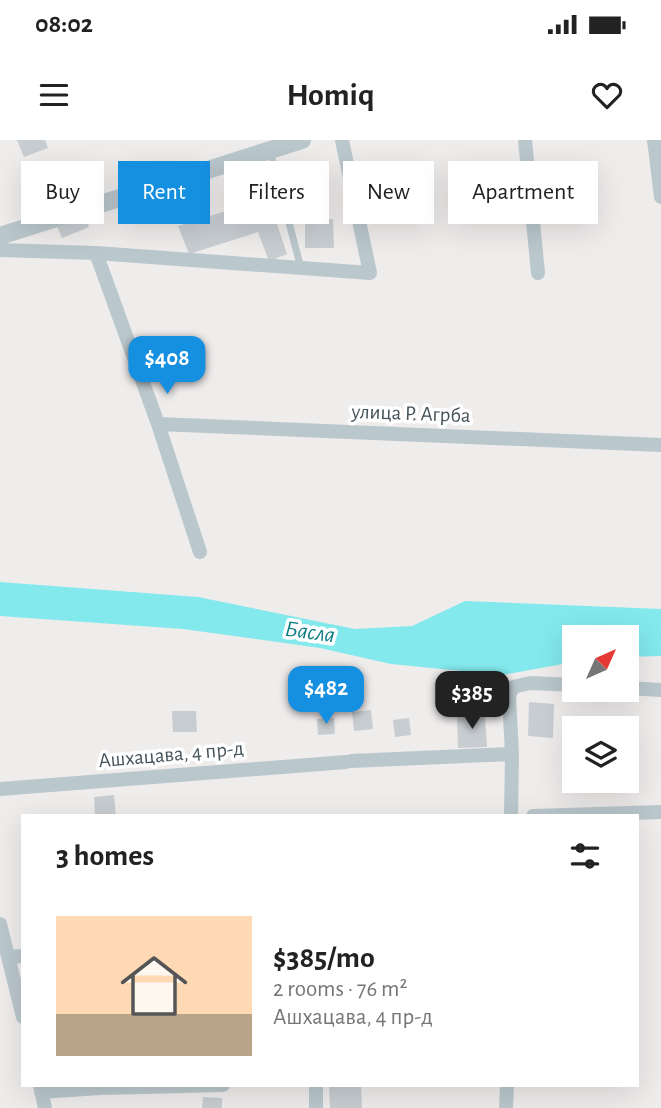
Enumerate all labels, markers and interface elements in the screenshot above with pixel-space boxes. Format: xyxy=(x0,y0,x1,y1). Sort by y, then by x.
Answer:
text: 08:02 xyxy=(35,11,93,37)
icon: menu xyxy=(35,76,73,114)
icon: heart xyxy=(588,76,626,114)
text: Homiq xyxy=(286,79,375,111)
chip: Buy xyxy=(21,161,104,224)
chip: Rent xyxy=(118,161,210,224)
chip: Filters xyxy=(224,161,329,224)
chip: New xyxy=(343,161,434,224)
chip: Apartment xyxy=(448,161,598,224)
pin: $408 xyxy=(126,336,208,396)
text: $408 xyxy=(144,347,190,370)
street label: улица Р. Агрба xyxy=(350,401,471,426)
water label: Басла xyxy=(283,618,336,647)
north arrow xyxy=(562,625,639,702)
map controls xyxy=(562,625,639,793)
pin: $482 xyxy=(285,666,367,726)
pin: $385 xyxy=(431,672,513,731)
text: $482 xyxy=(304,677,348,700)
text: $385 xyxy=(451,682,493,705)
button: layers xyxy=(562,716,639,793)
street label: Ашхацава, 4 пр-д xyxy=(97,738,245,771)
icon: filters xyxy=(566,837,604,875)
text: 3 homes xyxy=(56,841,154,871)
text: $385/mo xyxy=(273,943,375,973)
icon: home xyxy=(112,944,196,1028)
text: 2 rooms · 76 m² xyxy=(273,978,407,1001)
text: Ашхацава, 4 пр-д xyxy=(273,1006,433,1029)

